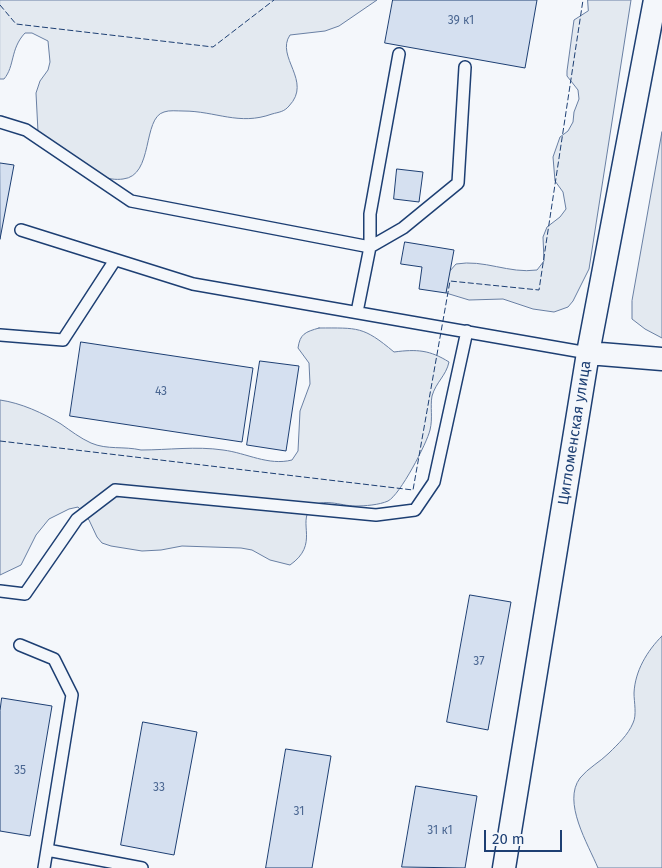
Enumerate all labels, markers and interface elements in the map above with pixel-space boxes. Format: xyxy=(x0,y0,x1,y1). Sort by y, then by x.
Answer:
house number: 39 к1 xyxy=(448,14,474,28)
street label: Цигломенская улица xyxy=(555,359,595,507)
house number: 43 xyxy=(155,385,167,399)
house number: 37 xyxy=(473,655,485,669)
house number: 35 xyxy=(14,764,26,778)
house number: 33 xyxy=(153,781,165,795)
house number: 31 xyxy=(294,805,304,819)
scale bar xyxy=(487,820,564,852)
house number: 31 к1 xyxy=(427,824,453,838)
text: 20 m xyxy=(492,830,525,848)

